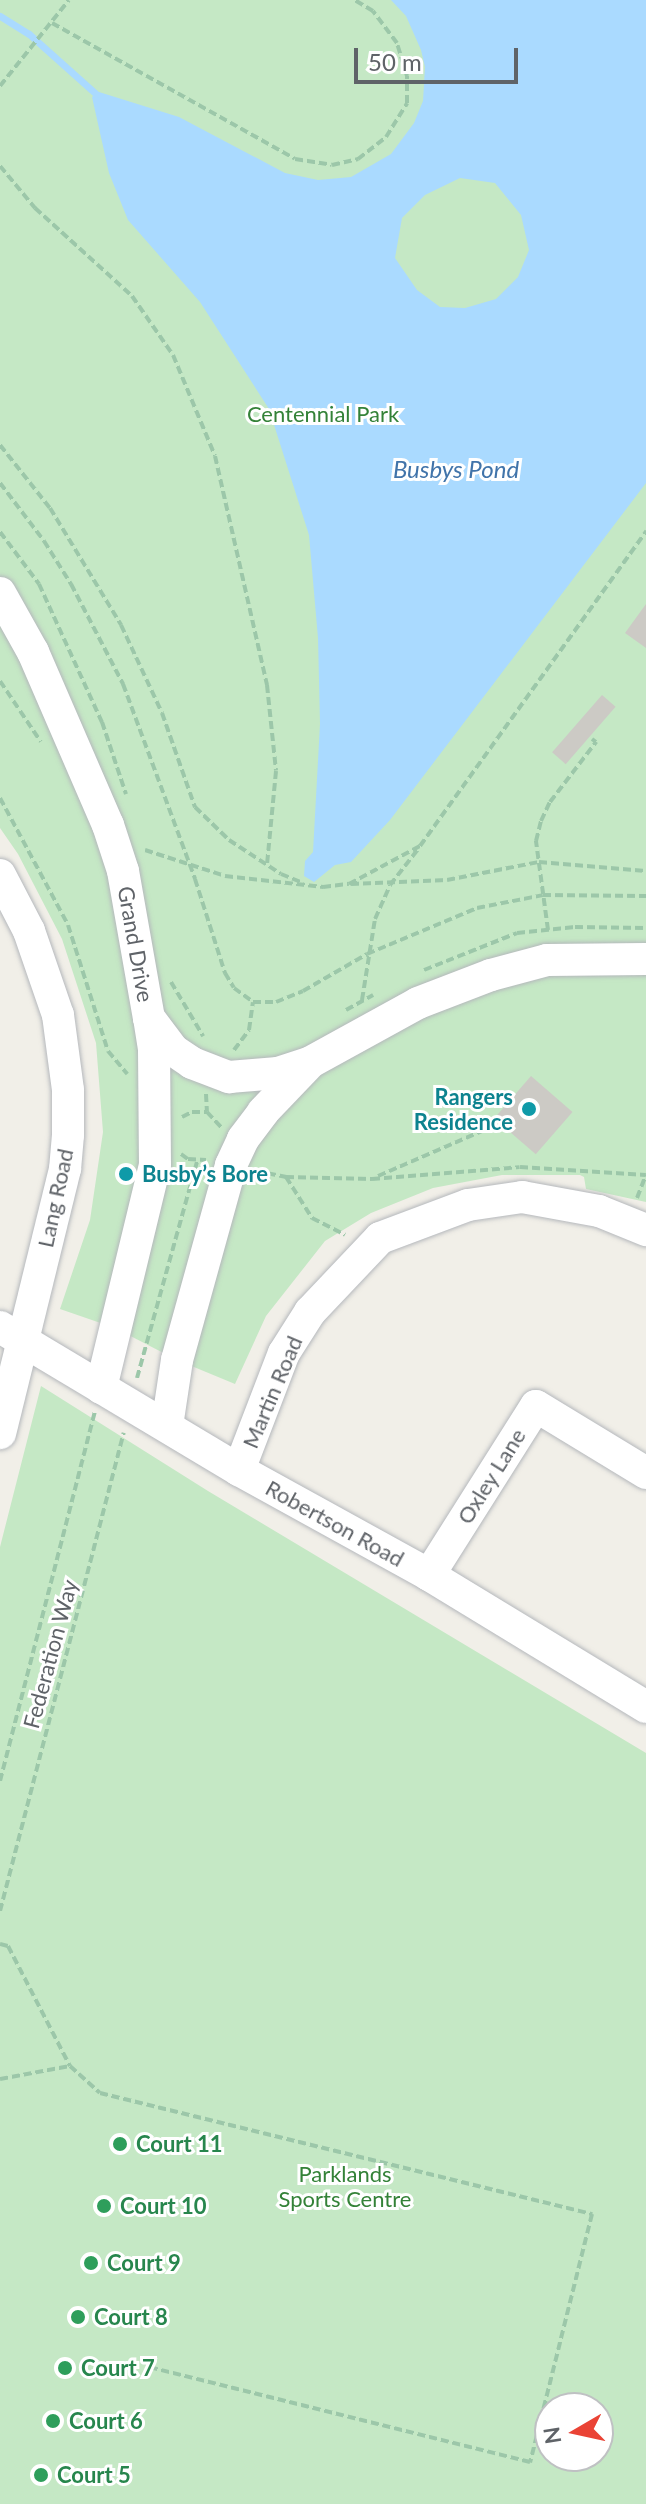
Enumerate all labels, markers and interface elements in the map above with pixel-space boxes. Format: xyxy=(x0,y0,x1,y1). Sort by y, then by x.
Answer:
scale bar xyxy=(358,32,522,82)
text: 50 m xyxy=(368,47,422,76)
park label: Centennial Park xyxy=(247,401,399,427)
water label: Busbys Pond xyxy=(393,455,519,483)
street label: Grand Drive xyxy=(113,884,159,1004)
place label: Rangers Residence xyxy=(414,1083,513,1134)
marker: Rangers Residence xyxy=(520,1100,538,1118)
street label: Lang Road xyxy=(32,1146,78,1250)
place label: Busby’s Bore xyxy=(142,1161,268,1187)
marker: Busby’s Bore xyxy=(117,1165,135,1183)
street label: Martin Road xyxy=(237,1332,307,1452)
street label: Oxley Lane xyxy=(451,1423,531,1529)
street label: Robertson Road xyxy=(261,1474,409,1572)
street label: Federation Way xyxy=(17,1577,83,1731)
place label: Court 11 xyxy=(136,2131,223,2157)
marker: Court 11 xyxy=(111,2135,129,2153)
park label: Parklands Sports Centre xyxy=(279,2160,411,2212)
place label: Court 10 xyxy=(120,2193,207,2219)
marker: Court 10 xyxy=(95,2197,113,2215)
place label: Court 9 xyxy=(107,2250,181,2276)
marker: Court 9 xyxy=(82,2254,100,2272)
place label: Court 8 xyxy=(94,2304,168,2330)
marker: Court 8 xyxy=(69,2308,87,2326)
place label: Court 7 xyxy=(81,2355,155,2381)
marker: Court 7 xyxy=(56,2359,74,2377)
north arrow xyxy=(534,2392,614,2472)
place label: Court 6 xyxy=(69,2408,143,2434)
marker: Court 6 xyxy=(44,2412,62,2430)
text: N xyxy=(537,2425,566,2446)
place label: Court 5 xyxy=(57,2462,131,2488)
marker: Court 5 xyxy=(32,2466,50,2484)

